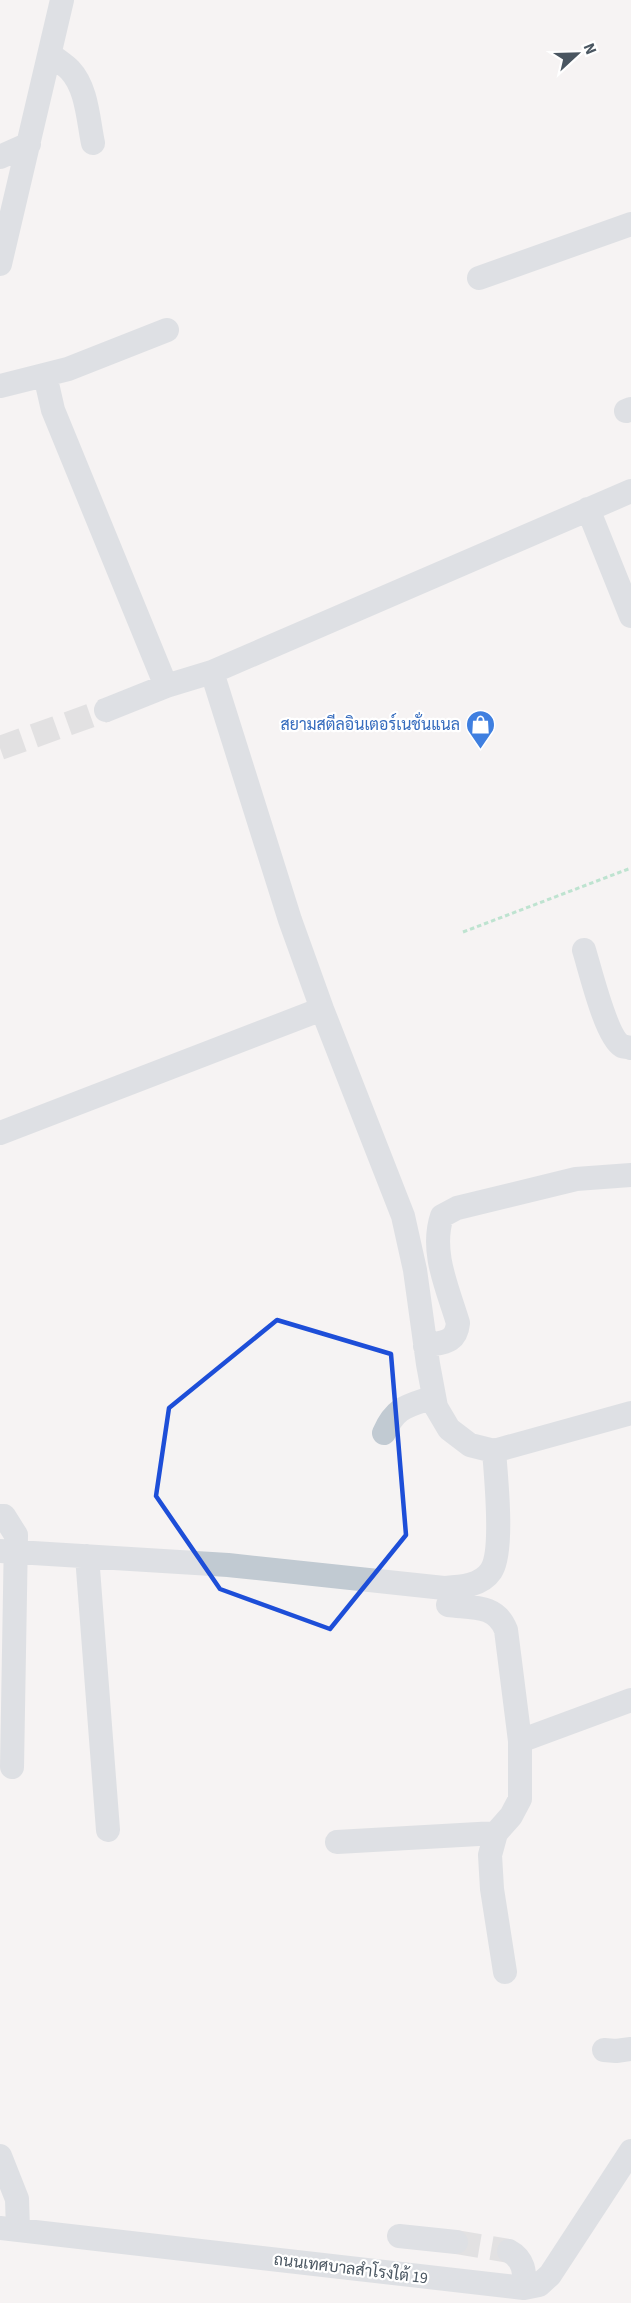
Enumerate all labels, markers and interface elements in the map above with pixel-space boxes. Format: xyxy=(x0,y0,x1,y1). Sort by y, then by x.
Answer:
north arrow xyxy=(547,24,607,84)
text: N xyxy=(578,40,602,58)
shop icon: สยามสตีลอินเตอร์เนชั่นแนล xyxy=(465,708,497,750)
place label: สยามสตีลอินเตอร์เนชั่นแนล xyxy=(281,711,460,736)
street label: ถนนเทศบาลสำโรงใต้ 19 xyxy=(273,2248,429,2289)

